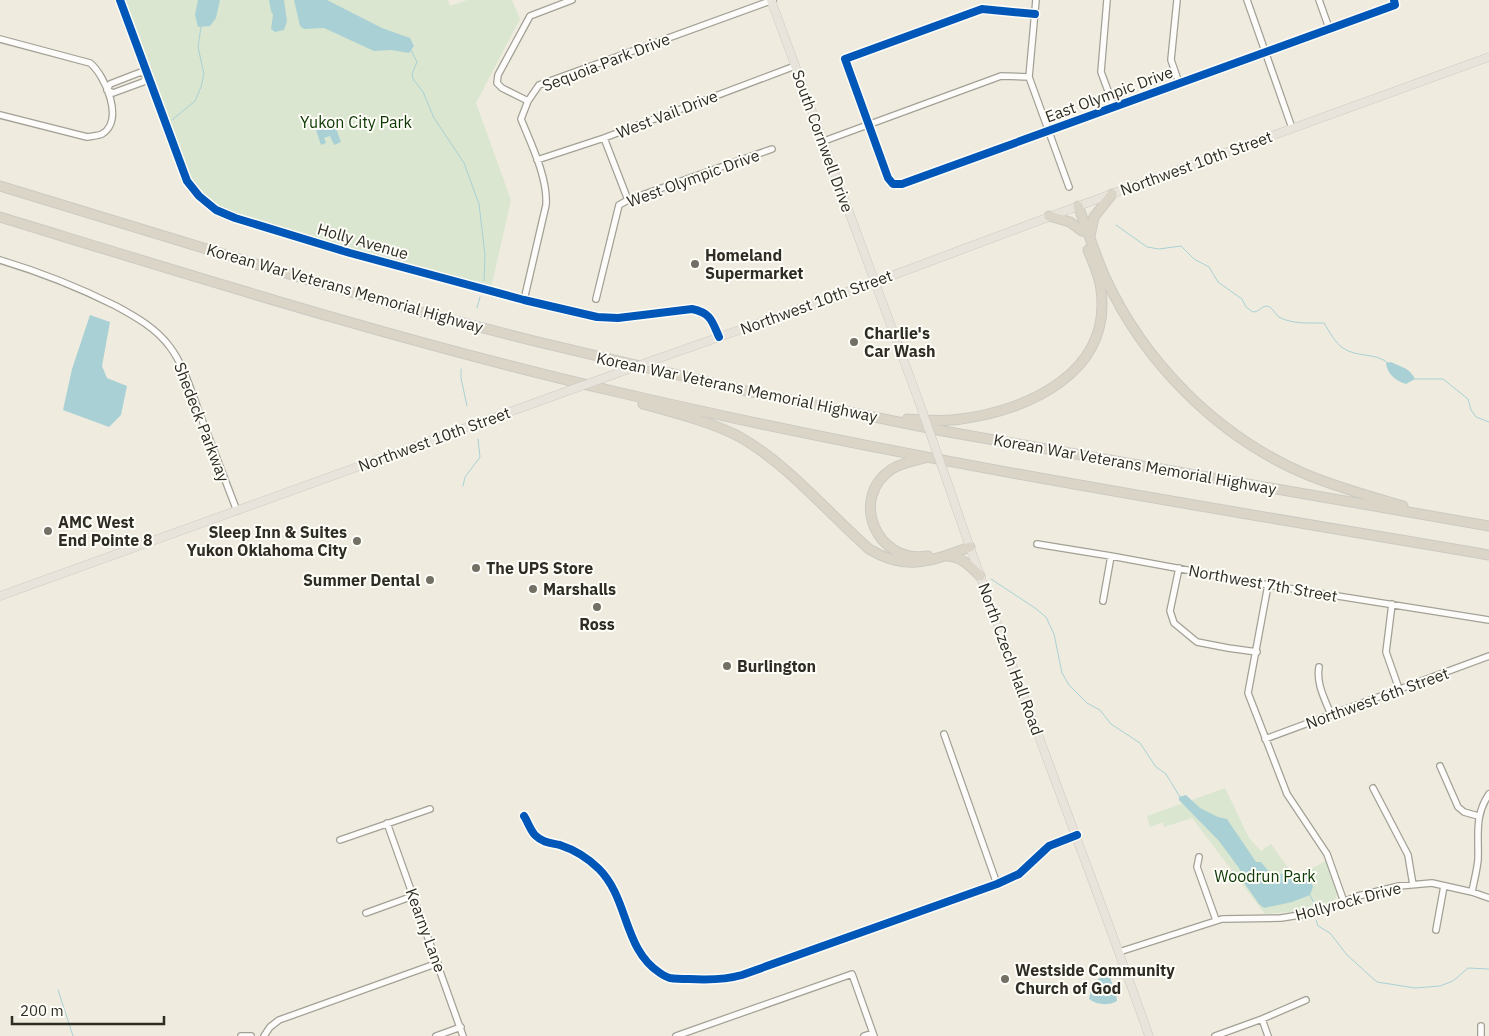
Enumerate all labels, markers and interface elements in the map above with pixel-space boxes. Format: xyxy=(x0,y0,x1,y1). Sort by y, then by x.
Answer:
street label: Sequoia Park Drive xyxy=(539,28,673,96)
street label: East Olympic Drive xyxy=(1042,62,1176,126)
street label: South Cornwell Drive xyxy=(788,67,858,215)
street label: West Vail Drive xyxy=(613,85,721,143)
park label: Yukon City Park xyxy=(300,112,412,132)
street label: Northwest 10th Street xyxy=(1117,126,1275,200)
street label: West Olympic Drive xyxy=(624,145,762,211)
street label: Holly Avenue xyxy=(315,218,411,264)
street label: Korean War Veterans Memorial Highway xyxy=(204,239,486,337)
place label: Homeland Supermarket xyxy=(705,245,804,283)
marker: Homeland Supermarket xyxy=(689,258,701,270)
street label: Northwest 10th Street xyxy=(737,265,895,339)
place label: Charlie's Car Wash xyxy=(864,323,936,361)
marker: Charlie's Car Wash xyxy=(848,336,860,348)
street label: Korean War Veterans Memorial Highway xyxy=(595,347,879,427)
street label: Shedeck Parkway xyxy=(170,359,234,485)
street label: Northwest 10th Street xyxy=(355,402,513,476)
street label: Korean War Veterans Memorial Highway xyxy=(992,429,1278,499)
place label: AMC West End Pointe 8 xyxy=(58,512,153,550)
place label: Sleep Inn & Suites Yukon Oklahoma City xyxy=(187,522,347,560)
marker: AMC West End Pointe 8 xyxy=(42,525,54,537)
marker: Sleep Inn & Suites Yukon Oklahoma City xyxy=(351,535,363,547)
place label: The UPS Store xyxy=(486,558,593,578)
street label: Northwest 7th Street xyxy=(1187,560,1339,606)
marker: The UPS Store xyxy=(470,562,482,574)
place label: Summer Dental xyxy=(303,570,420,590)
marker: Summer Dental xyxy=(424,574,436,586)
place label: Marshalls xyxy=(543,579,616,599)
street label: North Czech Hall Road xyxy=(974,580,1048,738)
marker: Marshalls xyxy=(527,583,539,595)
marker: Ross xyxy=(591,601,603,613)
place label: Ross xyxy=(579,614,615,634)
place label: Burlington xyxy=(737,656,816,676)
marker: Burlington xyxy=(721,660,733,672)
street label: Northwest 6th Street xyxy=(1303,663,1451,733)
park label: Woodrun Park xyxy=(1214,866,1316,886)
street label: Hollyrock Drive xyxy=(1293,877,1403,925)
street label: Kearny Lane xyxy=(402,885,451,975)
place label: Westside Community Church of God xyxy=(1015,960,1175,998)
marker: Westside Community Church of God xyxy=(999,973,1011,985)
scale bar xyxy=(12,994,165,1026)
text: 200 m xyxy=(20,1001,64,1020)

